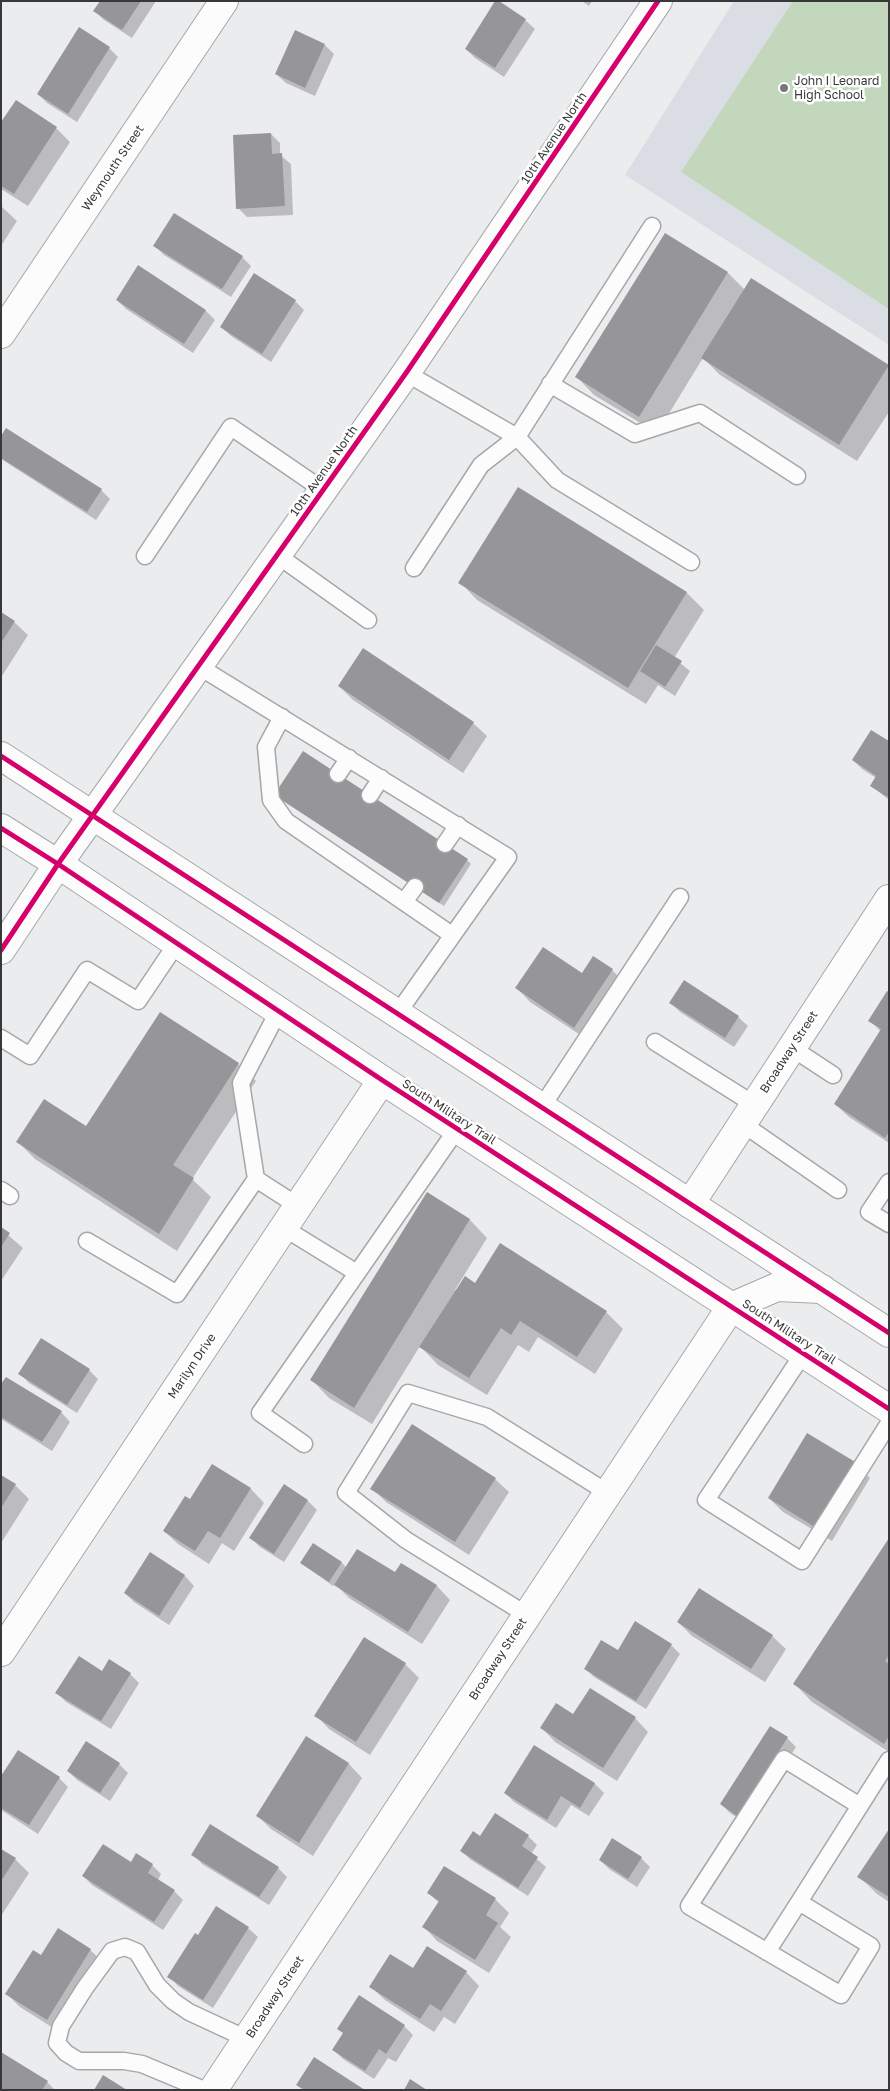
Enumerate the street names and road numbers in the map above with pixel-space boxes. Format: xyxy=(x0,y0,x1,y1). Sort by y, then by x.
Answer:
street label: 10th Avenue North xyxy=(518,90,590,186)
street label: Weymouth Street xyxy=(79,122,147,214)
street label: 10th Avenue North xyxy=(287,423,361,519)
street label: Broadway Street xyxy=(757,1008,821,1096)
street label: South Military Trail xyxy=(399,1076,499,1148)
street label: South Military Trail xyxy=(739,1296,839,1368)
street label: Marilyn Drive xyxy=(165,1331,219,1401)
street label: Broadway Street xyxy=(466,1615,530,1703)
street label: Broadway Street xyxy=(243,1953,307,2041)

